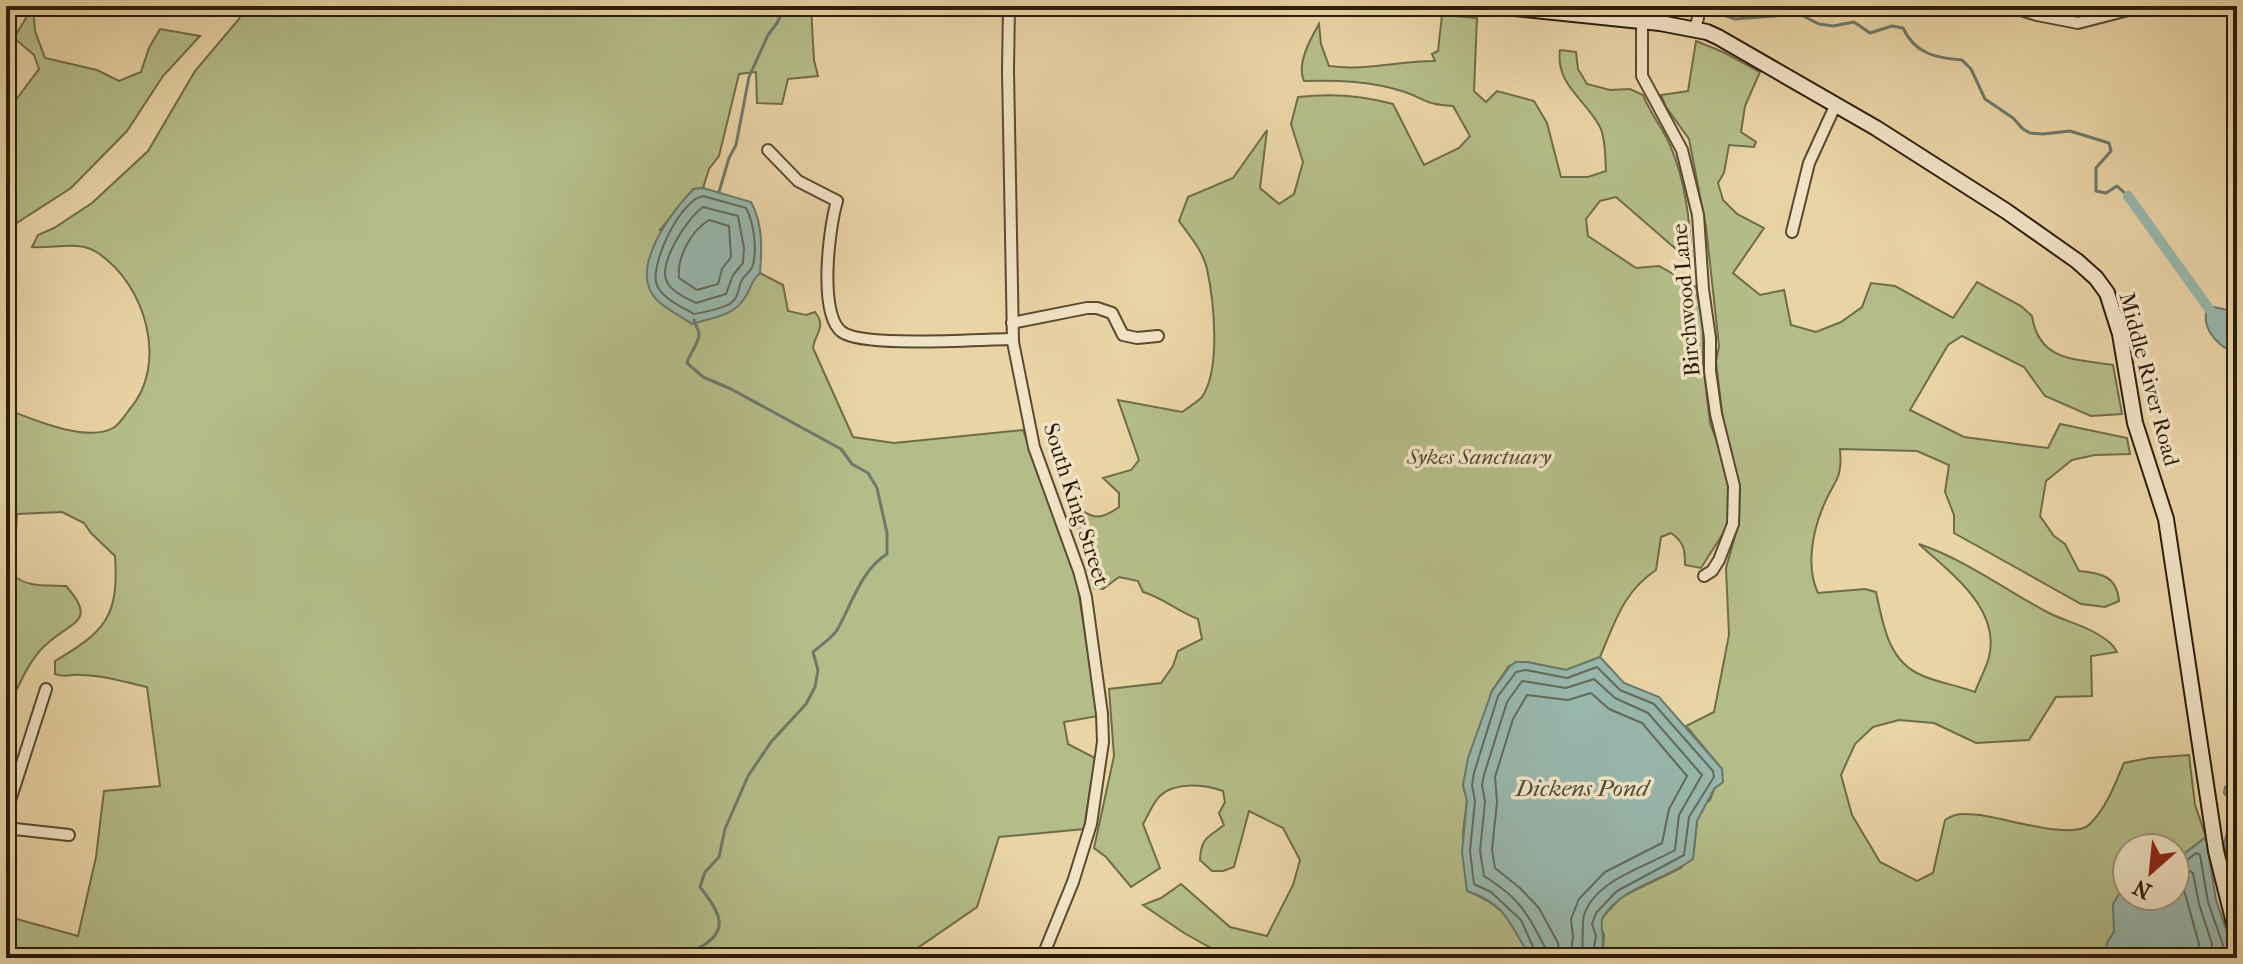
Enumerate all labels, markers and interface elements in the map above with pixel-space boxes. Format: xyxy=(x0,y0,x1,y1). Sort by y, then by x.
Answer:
street label: Birchwood Lane xyxy=(1666,222,1706,378)
street label: Middle River Road xyxy=(2113,290,2185,470)
street label: South King Street xyxy=(1038,420,1115,589)
park label: Sykes Sanctuary xyxy=(1406,444,1552,470)
water label: Dickens Pond xyxy=(1514,774,1651,802)
north arrow xyxy=(2111,832,2191,912)
text: N xyxy=(2129,873,2156,904)

